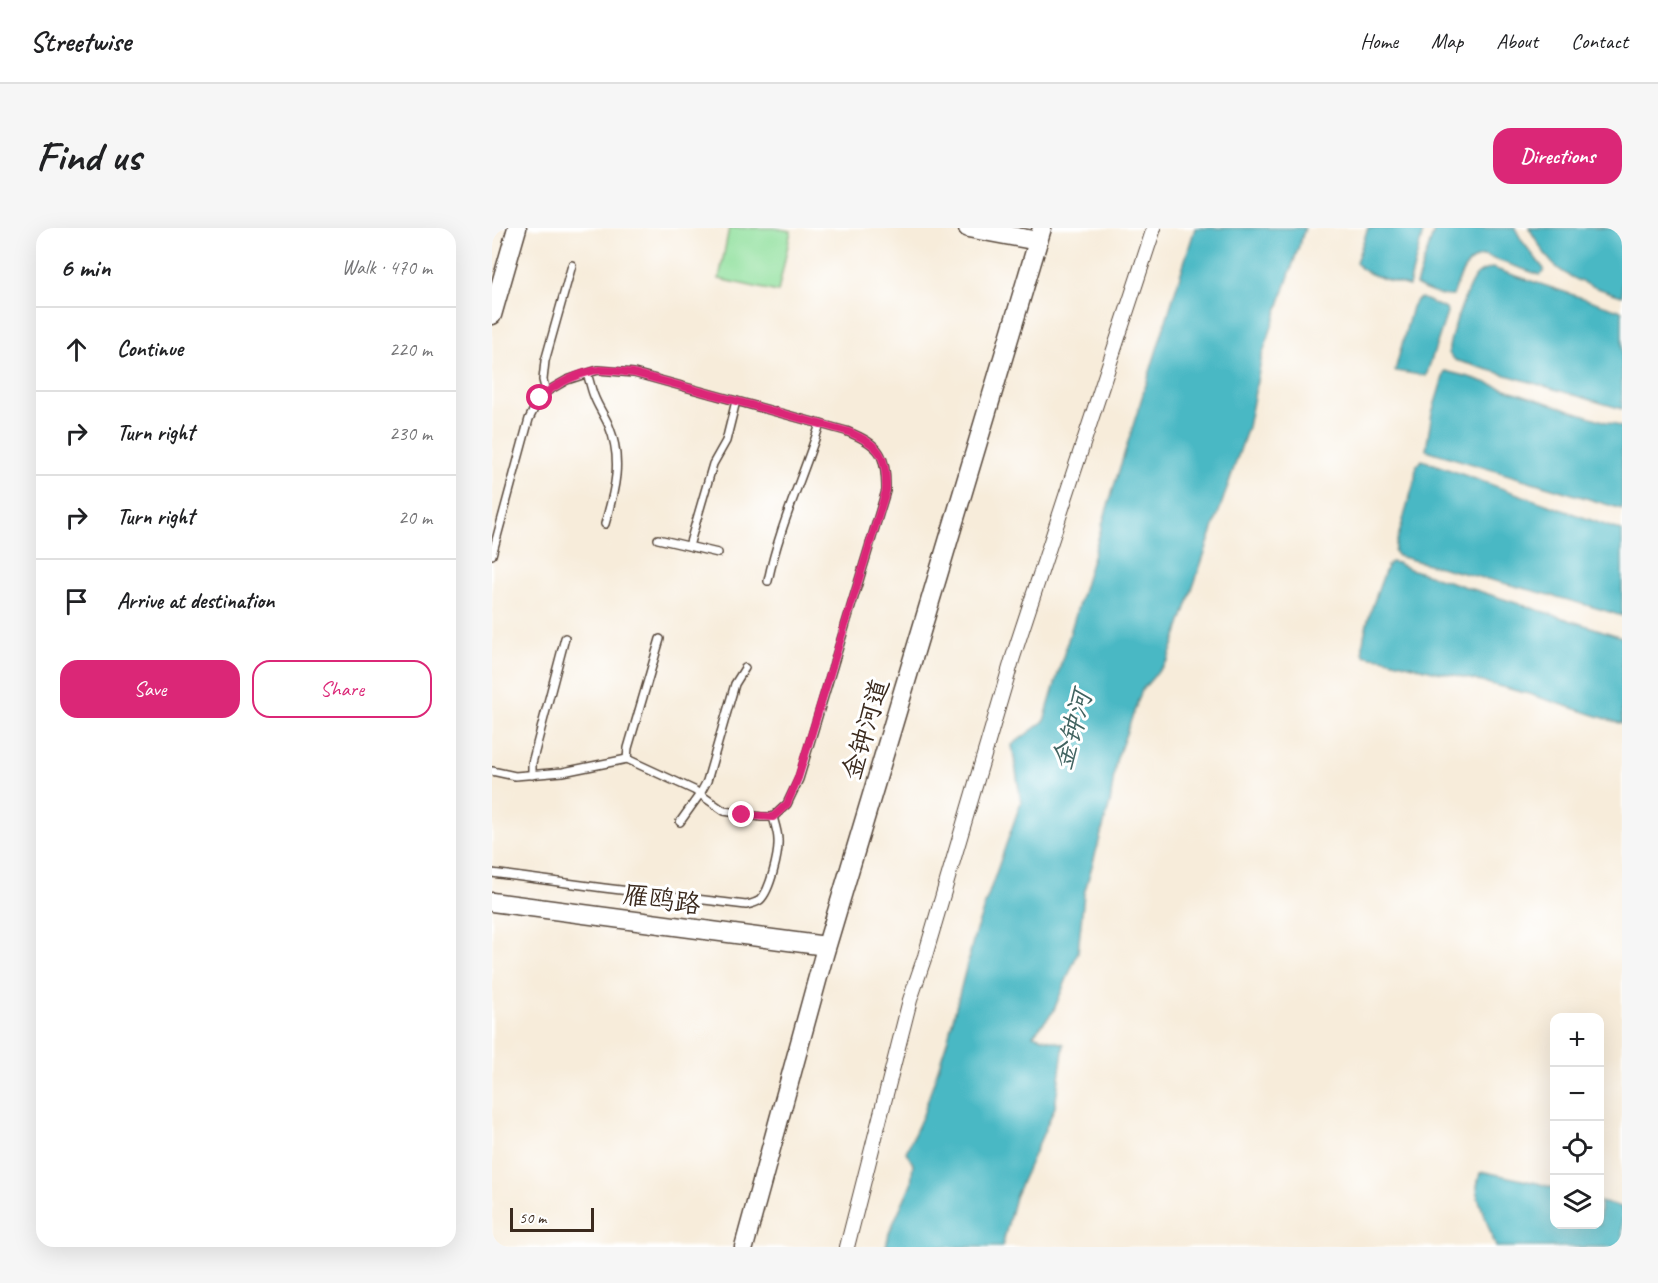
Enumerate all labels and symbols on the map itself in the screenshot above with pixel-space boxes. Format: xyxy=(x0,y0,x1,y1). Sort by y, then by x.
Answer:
route start xyxy=(526,384,552,410)
street label: 金钟河道 xyxy=(834,675,896,784)
water label: 金钟河 xyxy=(1044,683,1101,774)
route end xyxy=(728,801,754,827)
street label: 雁鸥路 xyxy=(621,878,703,921)
scale bar xyxy=(510,1205,594,1232)

